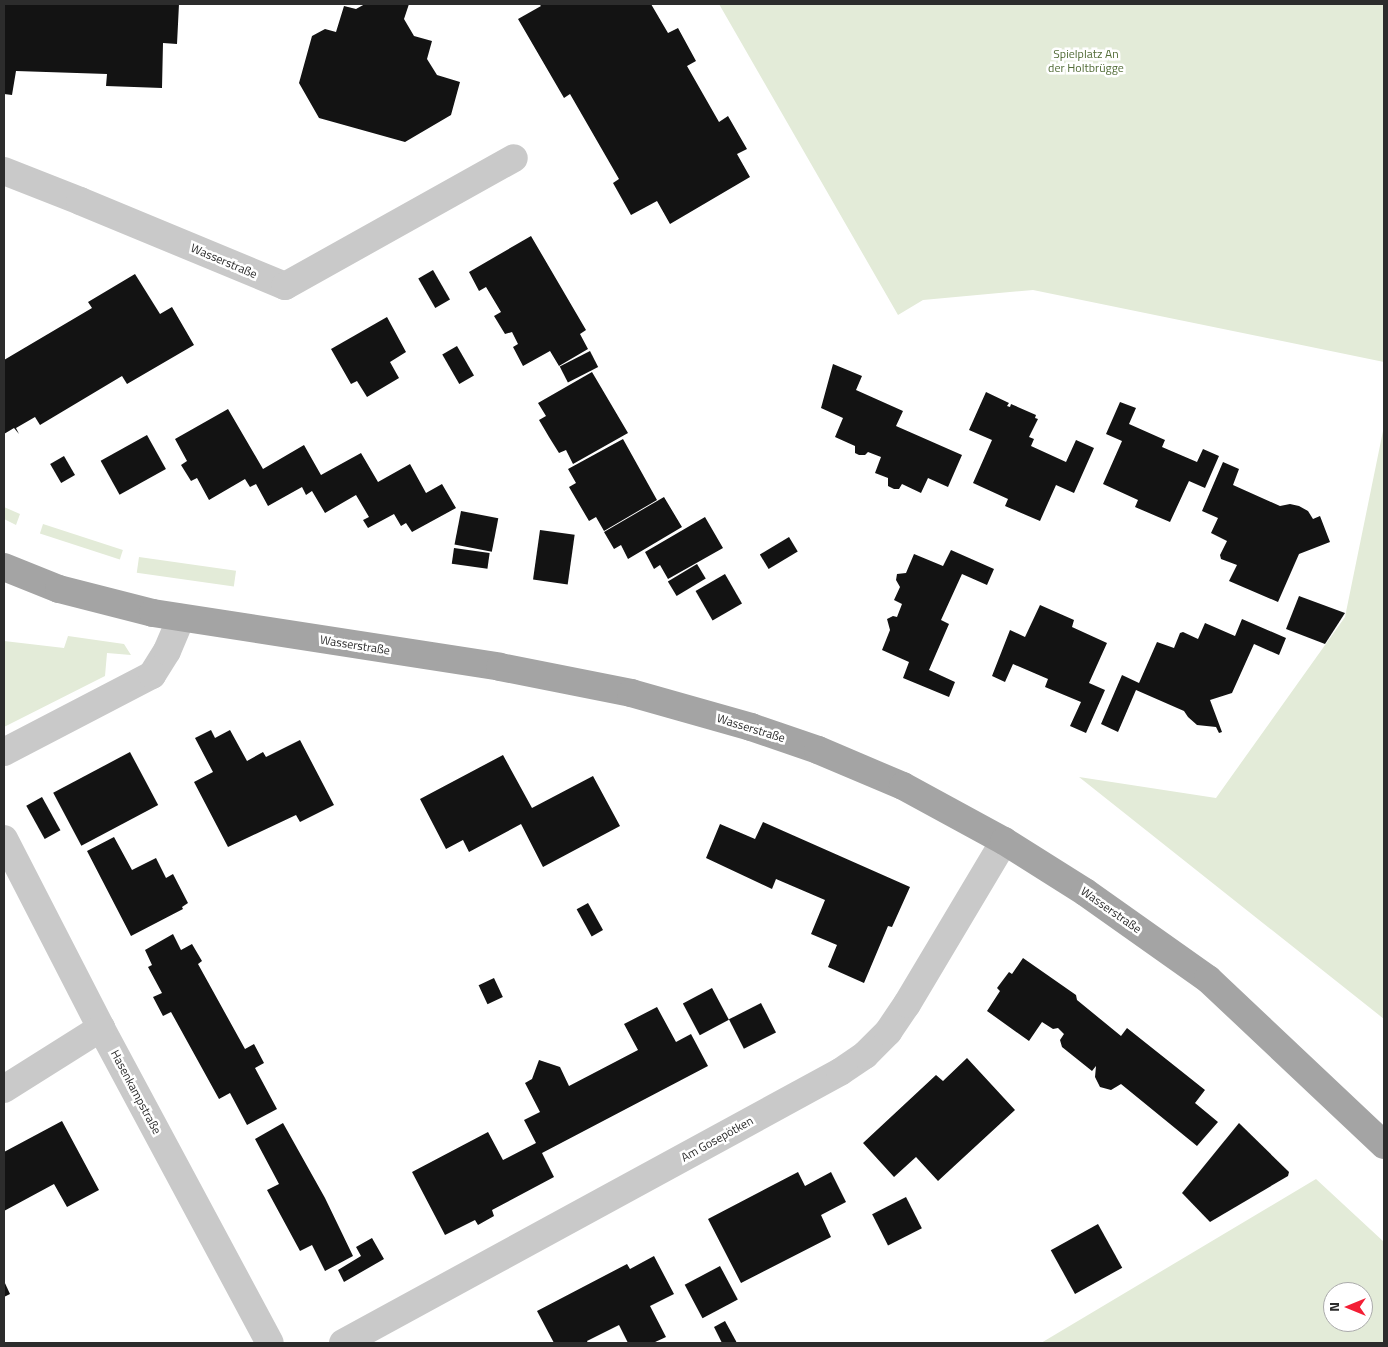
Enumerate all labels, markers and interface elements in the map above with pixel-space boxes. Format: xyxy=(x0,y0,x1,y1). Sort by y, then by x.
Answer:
park label: Spielplatz An der Holtbrügge xyxy=(1048,47,1124,75)
street label: Wasserstraße xyxy=(189,241,259,281)
street label: Wasserstraße xyxy=(319,632,391,658)
street label: Wasserstraße xyxy=(715,711,787,745)
street label: Wasserstraße xyxy=(1078,884,1144,936)
street label: Hasenkampstraße xyxy=(108,1047,164,1137)
street label: Am Gosepötken xyxy=(678,1113,756,1165)
north arrow xyxy=(1323,1282,1373,1332)
text: N xyxy=(1323,1302,1344,1312)

